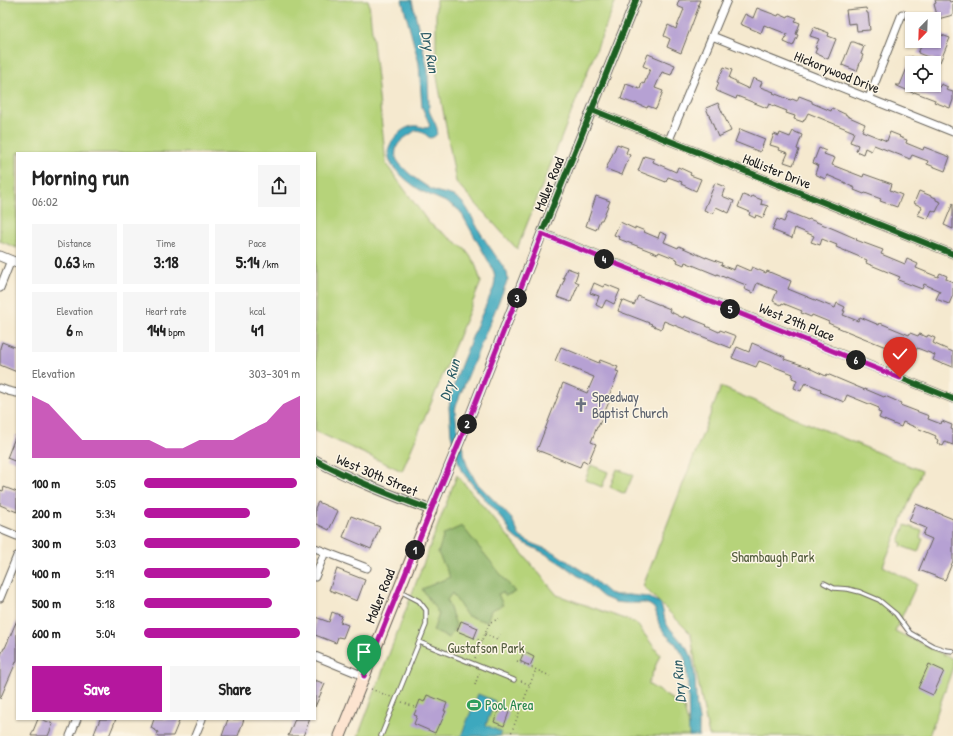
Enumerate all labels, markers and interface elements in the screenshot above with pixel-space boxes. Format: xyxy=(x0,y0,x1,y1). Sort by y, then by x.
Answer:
north arrow xyxy=(905,12,941,48)
map controls xyxy=(905,12,941,92)
water label: Dry Run xyxy=(416,29,445,76)
street label: Hickorywood Drive xyxy=(791,46,883,98)
button: locate xyxy=(905,56,941,92)
street label: Hollister Drive xyxy=(740,148,815,193)
street label: Moller Road xyxy=(529,153,568,214)
text: Morning run xyxy=(32,162,129,192)
button: share xyxy=(258,165,300,207)
text: 06:02 xyxy=(32,192,58,210)
text: Distance xyxy=(58,236,91,250)
text: Time xyxy=(156,236,176,250)
text: Pace xyxy=(248,236,266,250)
pin: 4 xyxy=(594,249,614,269)
text: 0.63 xyxy=(55,250,80,273)
text: 3:18 xyxy=(153,250,179,273)
text: 5:14 xyxy=(236,250,260,273)
text: 4 xyxy=(602,252,606,266)
text: km xyxy=(80,257,95,271)
text: /km xyxy=(260,257,279,271)
pin: 3 xyxy=(507,288,527,308)
text: 3 xyxy=(515,291,519,305)
street label: West 29th Place xyxy=(756,298,838,346)
pin: 5 xyxy=(720,299,740,319)
text: 5 xyxy=(728,302,732,316)
text: Elevation xyxy=(56,304,93,318)
text: Heart rate xyxy=(145,304,187,318)
text: kcal xyxy=(249,304,265,318)
text: 6 xyxy=(66,318,73,341)
text: 144 xyxy=(147,318,166,341)
text: 41 xyxy=(251,318,264,341)
text: m xyxy=(73,325,83,339)
text: bpm xyxy=(166,325,185,339)
pin xyxy=(883,337,917,378)
icon: check xyxy=(889,343,911,365)
pin: 6 xyxy=(846,350,866,370)
text: 6 xyxy=(854,353,858,367)
water label: Dry Run xyxy=(434,356,465,403)
text: Elevation xyxy=(32,364,75,382)
text: 303–309 m xyxy=(249,364,300,382)
place label: Speedway Baptist Church xyxy=(592,387,668,423)
church icon: Speedway Baptist Church xyxy=(573,397,589,413)
pin: 2 xyxy=(457,414,477,434)
text: 2 xyxy=(464,417,470,431)
street label: West 30th Street xyxy=(334,449,421,500)
text: 100 m xyxy=(32,474,60,492)
text: 5:05 xyxy=(96,474,116,492)
text: 200 m xyxy=(32,504,62,522)
text: 5:34 xyxy=(96,504,115,522)
text: 300 m xyxy=(32,534,61,552)
text: 5:03 xyxy=(96,534,116,552)
pin: 1 xyxy=(405,540,425,560)
text: 1 xyxy=(413,543,417,557)
park label: Shambaugh Park xyxy=(732,547,815,567)
text: 400 m xyxy=(32,564,60,582)
text: 5:19 xyxy=(96,564,114,582)
street label: Moller Road xyxy=(360,565,399,626)
text: 500 m xyxy=(32,594,61,612)
text: 5:18 xyxy=(96,594,115,612)
text: 600 m xyxy=(32,624,61,642)
text: 5:04 xyxy=(96,624,115,642)
pin xyxy=(347,635,381,676)
park label: Gustafson Park xyxy=(447,638,525,657)
icon: arrive xyxy=(353,641,375,663)
water label: Dry Run xyxy=(666,659,691,704)
button: Save xyxy=(32,666,162,712)
button: Share xyxy=(170,666,300,712)
place label: Pool Area xyxy=(485,695,534,714)
sports icon: Pool Area xyxy=(466,697,482,713)

